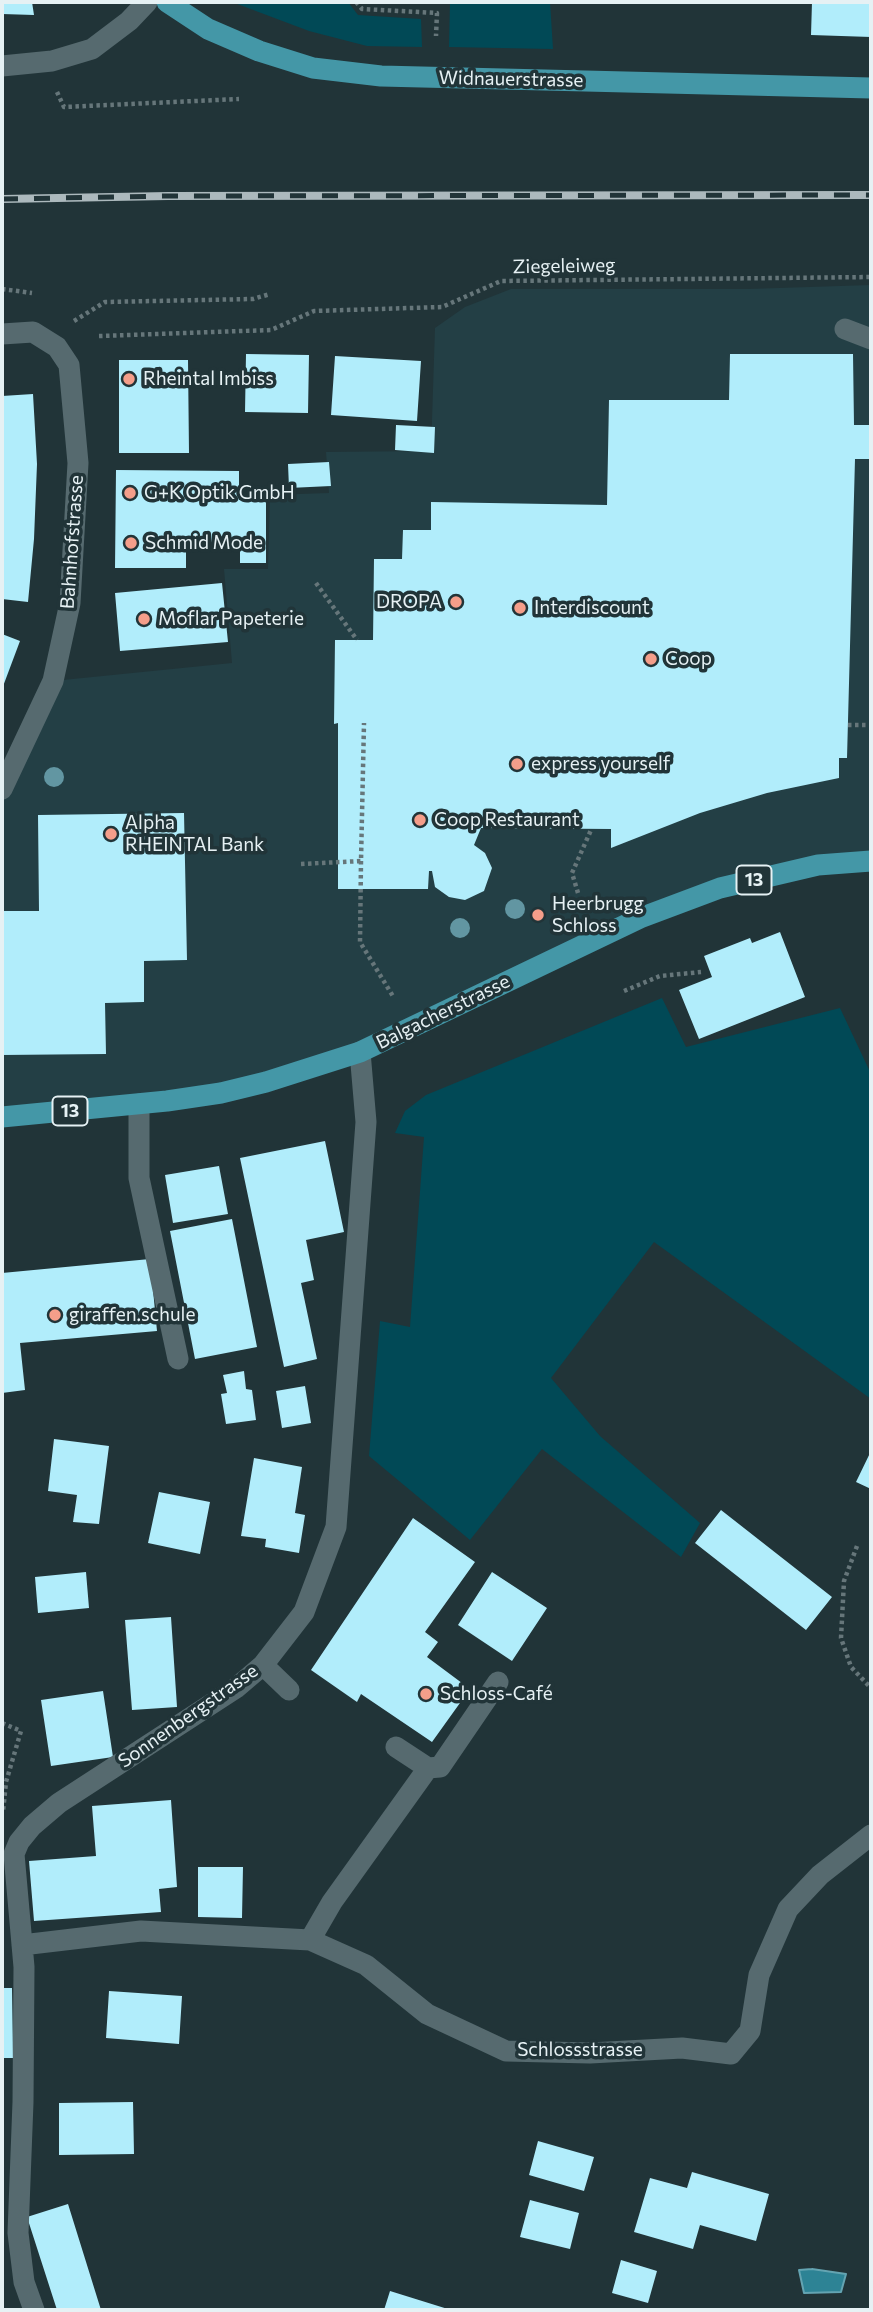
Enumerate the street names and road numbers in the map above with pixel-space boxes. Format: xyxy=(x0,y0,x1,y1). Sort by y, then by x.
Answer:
street label: Widnauerstrasse xyxy=(438,66,584,92)
street label: Ziegeleiweg xyxy=(512,254,616,278)
street label: Bahnhofstrasse xyxy=(56,474,88,610)
road number: 13 xyxy=(736,866,772,894)
street label: Balgacherstrasse xyxy=(373,970,513,1054)
road number: 13 xyxy=(52,1096,88,1126)
street label: Sonnenbergstrasse xyxy=(114,1659,262,1773)
street label: Schlossstrasse xyxy=(517,2039,643,2061)

